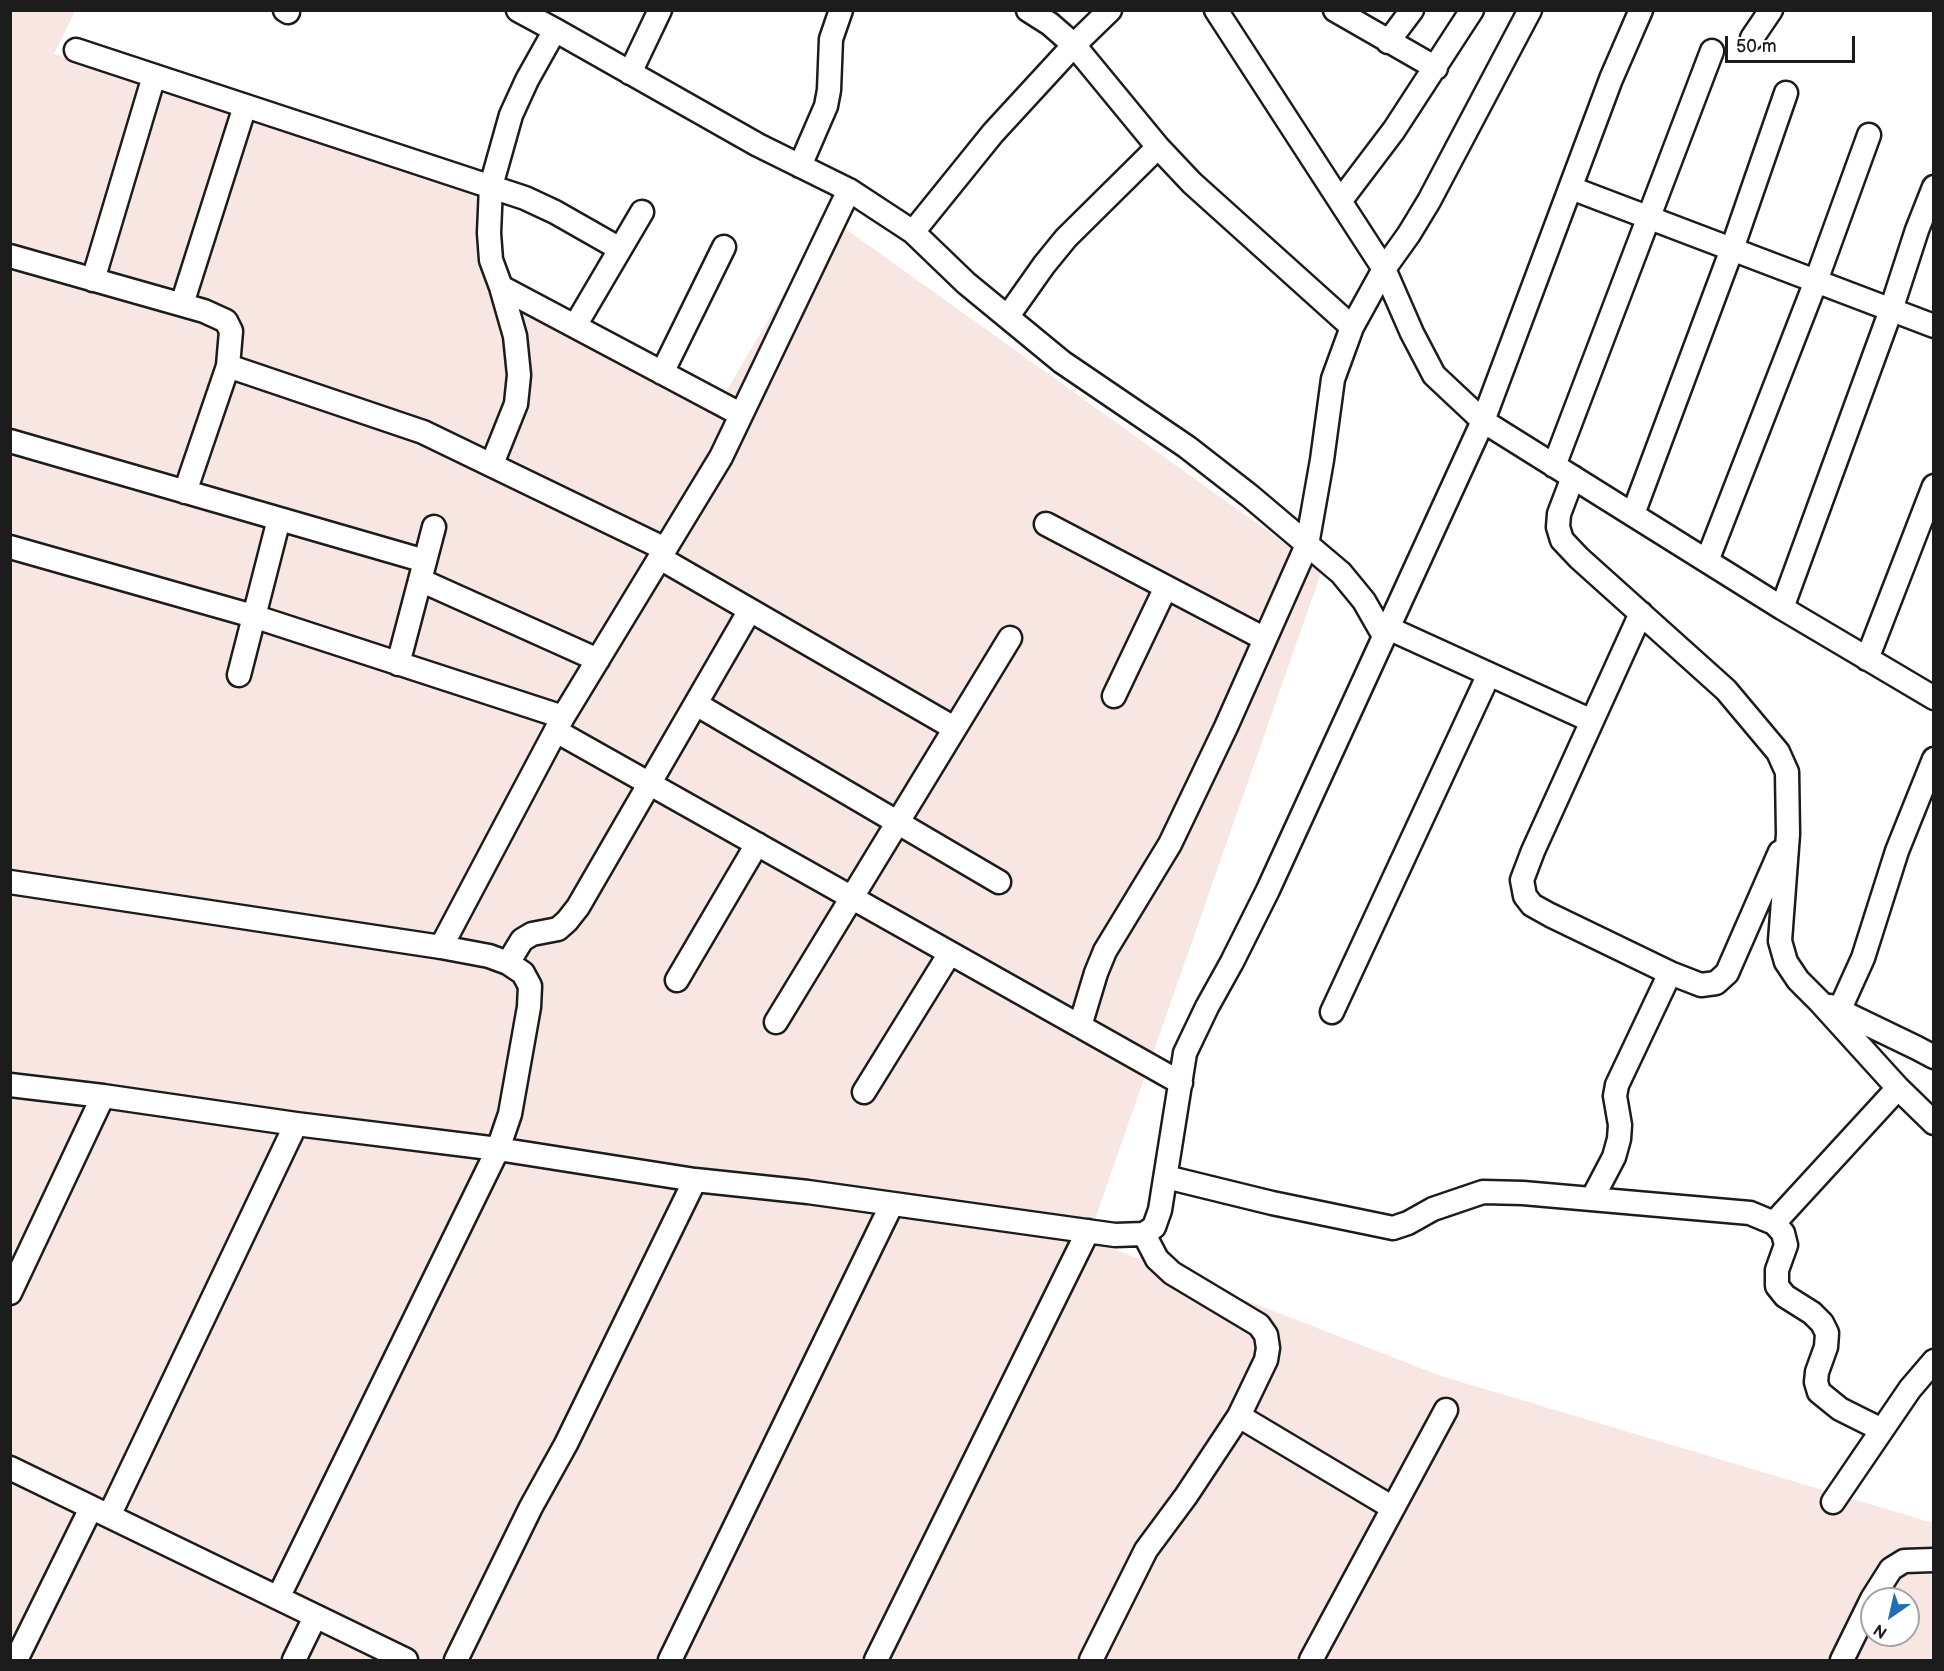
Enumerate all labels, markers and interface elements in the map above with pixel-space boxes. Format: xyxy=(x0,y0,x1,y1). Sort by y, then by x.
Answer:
scale bar xyxy=(1728,24,1858,62)
text: 50 m xyxy=(1736,36,1777,57)
north arrow xyxy=(1860,1587,1920,1647)
text: N xyxy=(1870,1619,1891,1642)

